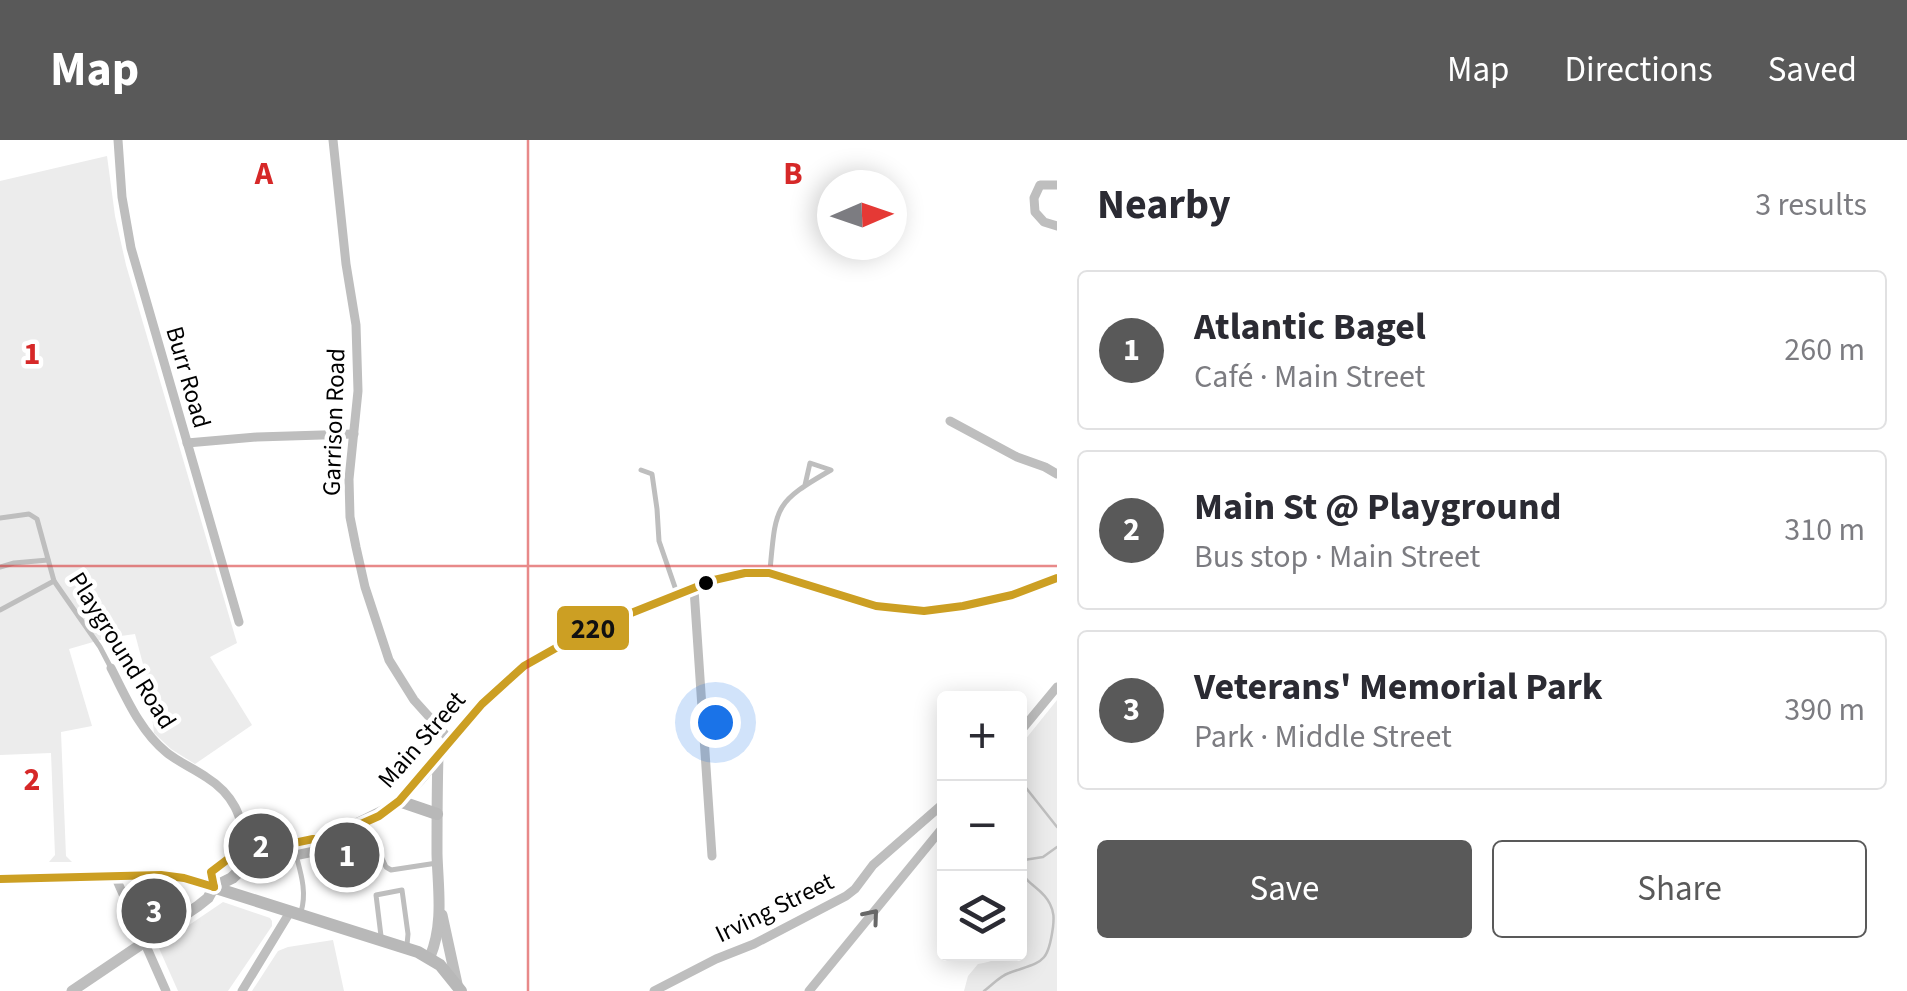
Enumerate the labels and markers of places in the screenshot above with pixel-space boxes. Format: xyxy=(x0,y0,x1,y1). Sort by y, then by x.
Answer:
unlabelled marker xyxy=(696,573,716,593)
pin: 2 xyxy=(228,808,294,884)
pin: 1 xyxy=(314,818,380,892)
pin: 3 xyxy=(122,874,186,948)

